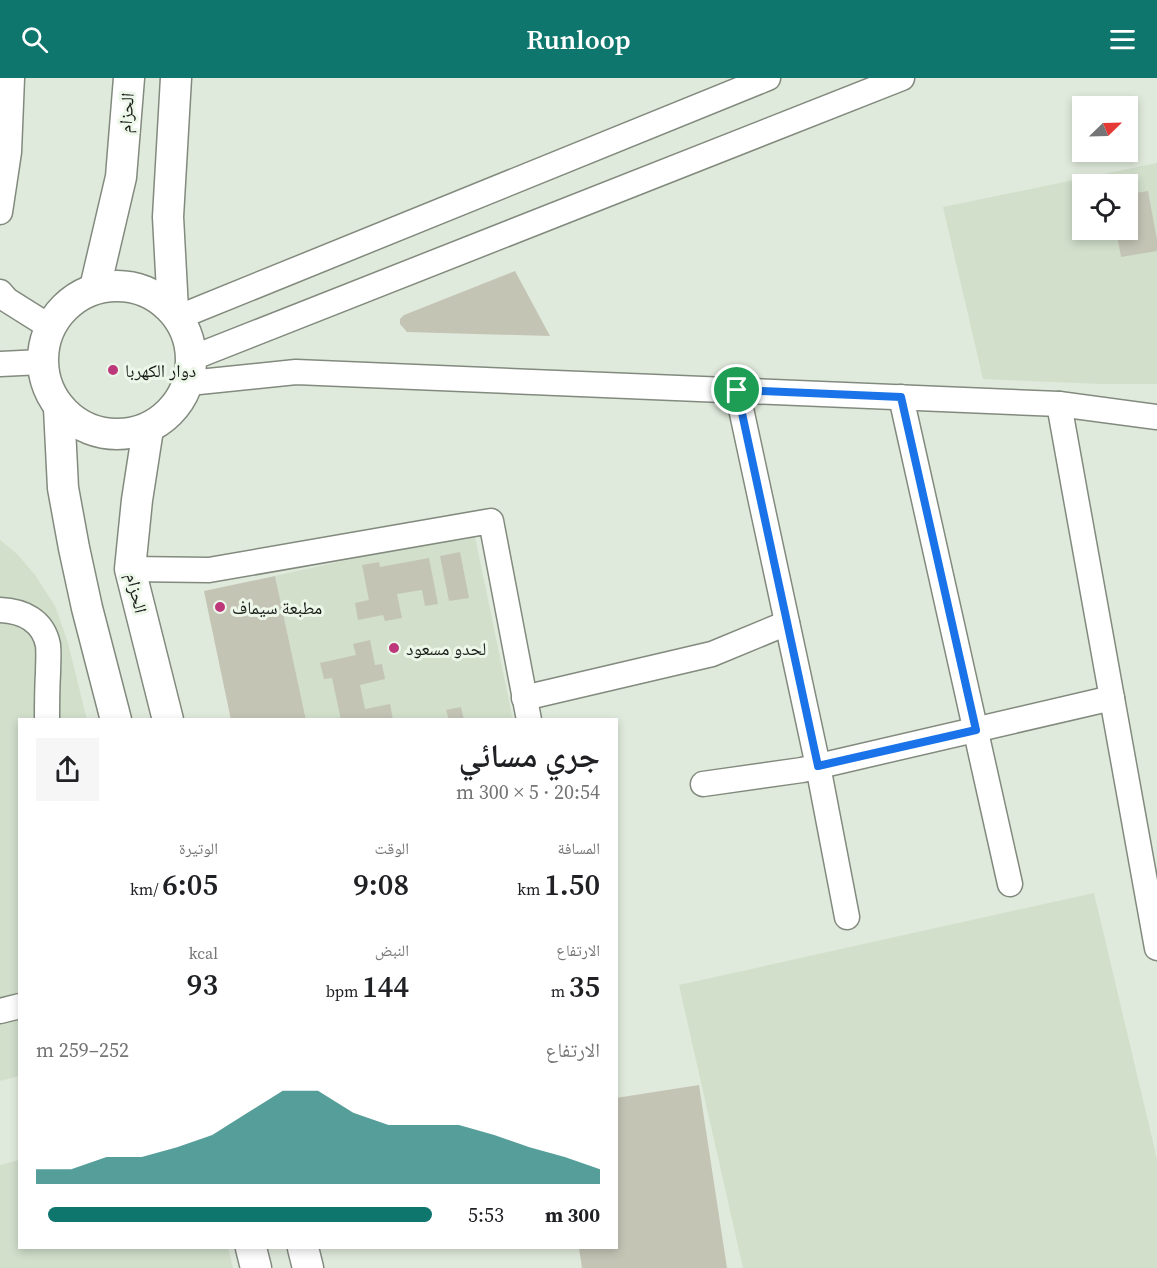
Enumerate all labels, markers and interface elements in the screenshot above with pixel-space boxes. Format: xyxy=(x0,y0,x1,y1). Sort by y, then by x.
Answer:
text: Runloop xyxy=(526,21,631,58)
icon: search xyxy=(18,23,51,56)
icon: menu xyxy=(1106,23,1139,56)
street label: الحزام xyxy=(112,92,140,134)
north arrow xyxy=(1072,96,1138,162)
map controls xyxy=(1072,96,1138,240)
button: locate xyxy=(1072,174,1138,240)
place label: دوار الكهربا xyxy=(125,358,196,383)
marker: دوار الكهربا xyxy=(106,363,120,377)
pin xyxy=(711,364,762,415)
icon: arrive xyxy=(720,373,753,406)
street label: الحزام xyxy=(120,570,154,616)
place label: مطبعة سيماف xyxy=(232,595,322,620)
marker: مطبعة سيماف xyxy=(213,600,227,614)
place label: لحدو مسعود xyxy=(406,636,486,661)
marker: لحدو مسعود xyxy=(387,641,401,655)
text: جري مسائي xyxy=(458,733,600,778)
button: share xyxy=(36,738,99,801)
text: 20:54 · 5 × 300 m xyxy=(456,778,600,806)
text: الوتيرة xyxy=(179,837,218,859)
text: الوقت xyxy=(375,837,409,859)
text: المسافة xyxy=(558,837,600,859)
text: 6:05 xyxy=(162,864,218,905)
text: 9:08 xyxy=(353,864,409,905)
text: 1.50 xyxy=(544,864,600,905)
text: /km xyxy=(130,878,162,900)
text: km xyxy=(517,878,544,900)
text: النبض xyxy=(375,939,409,961)
text: الارتفاع xyxy=(556,939,600,961)
text: kcal xyxy=(189,942,218,964)
text: 93 xyxy=(187,964,218,1005)
text: 144 xyxy=(362,966,409,1007)
text: 35 xyxy=(569,966,600,1007)
text: bpm xyxy=(326,980,362,1002)
text: m xyxy=(551,980,569,1002)
text: 252–259 m xyxy=(36,1036,129,1064)
text: الارتفاع xyxy=(545,1036,600,1064)
text: 5:53 xyxy=(468,1201,504,1229)
text: 300 m xyxy=(545,1201,600,1229)

